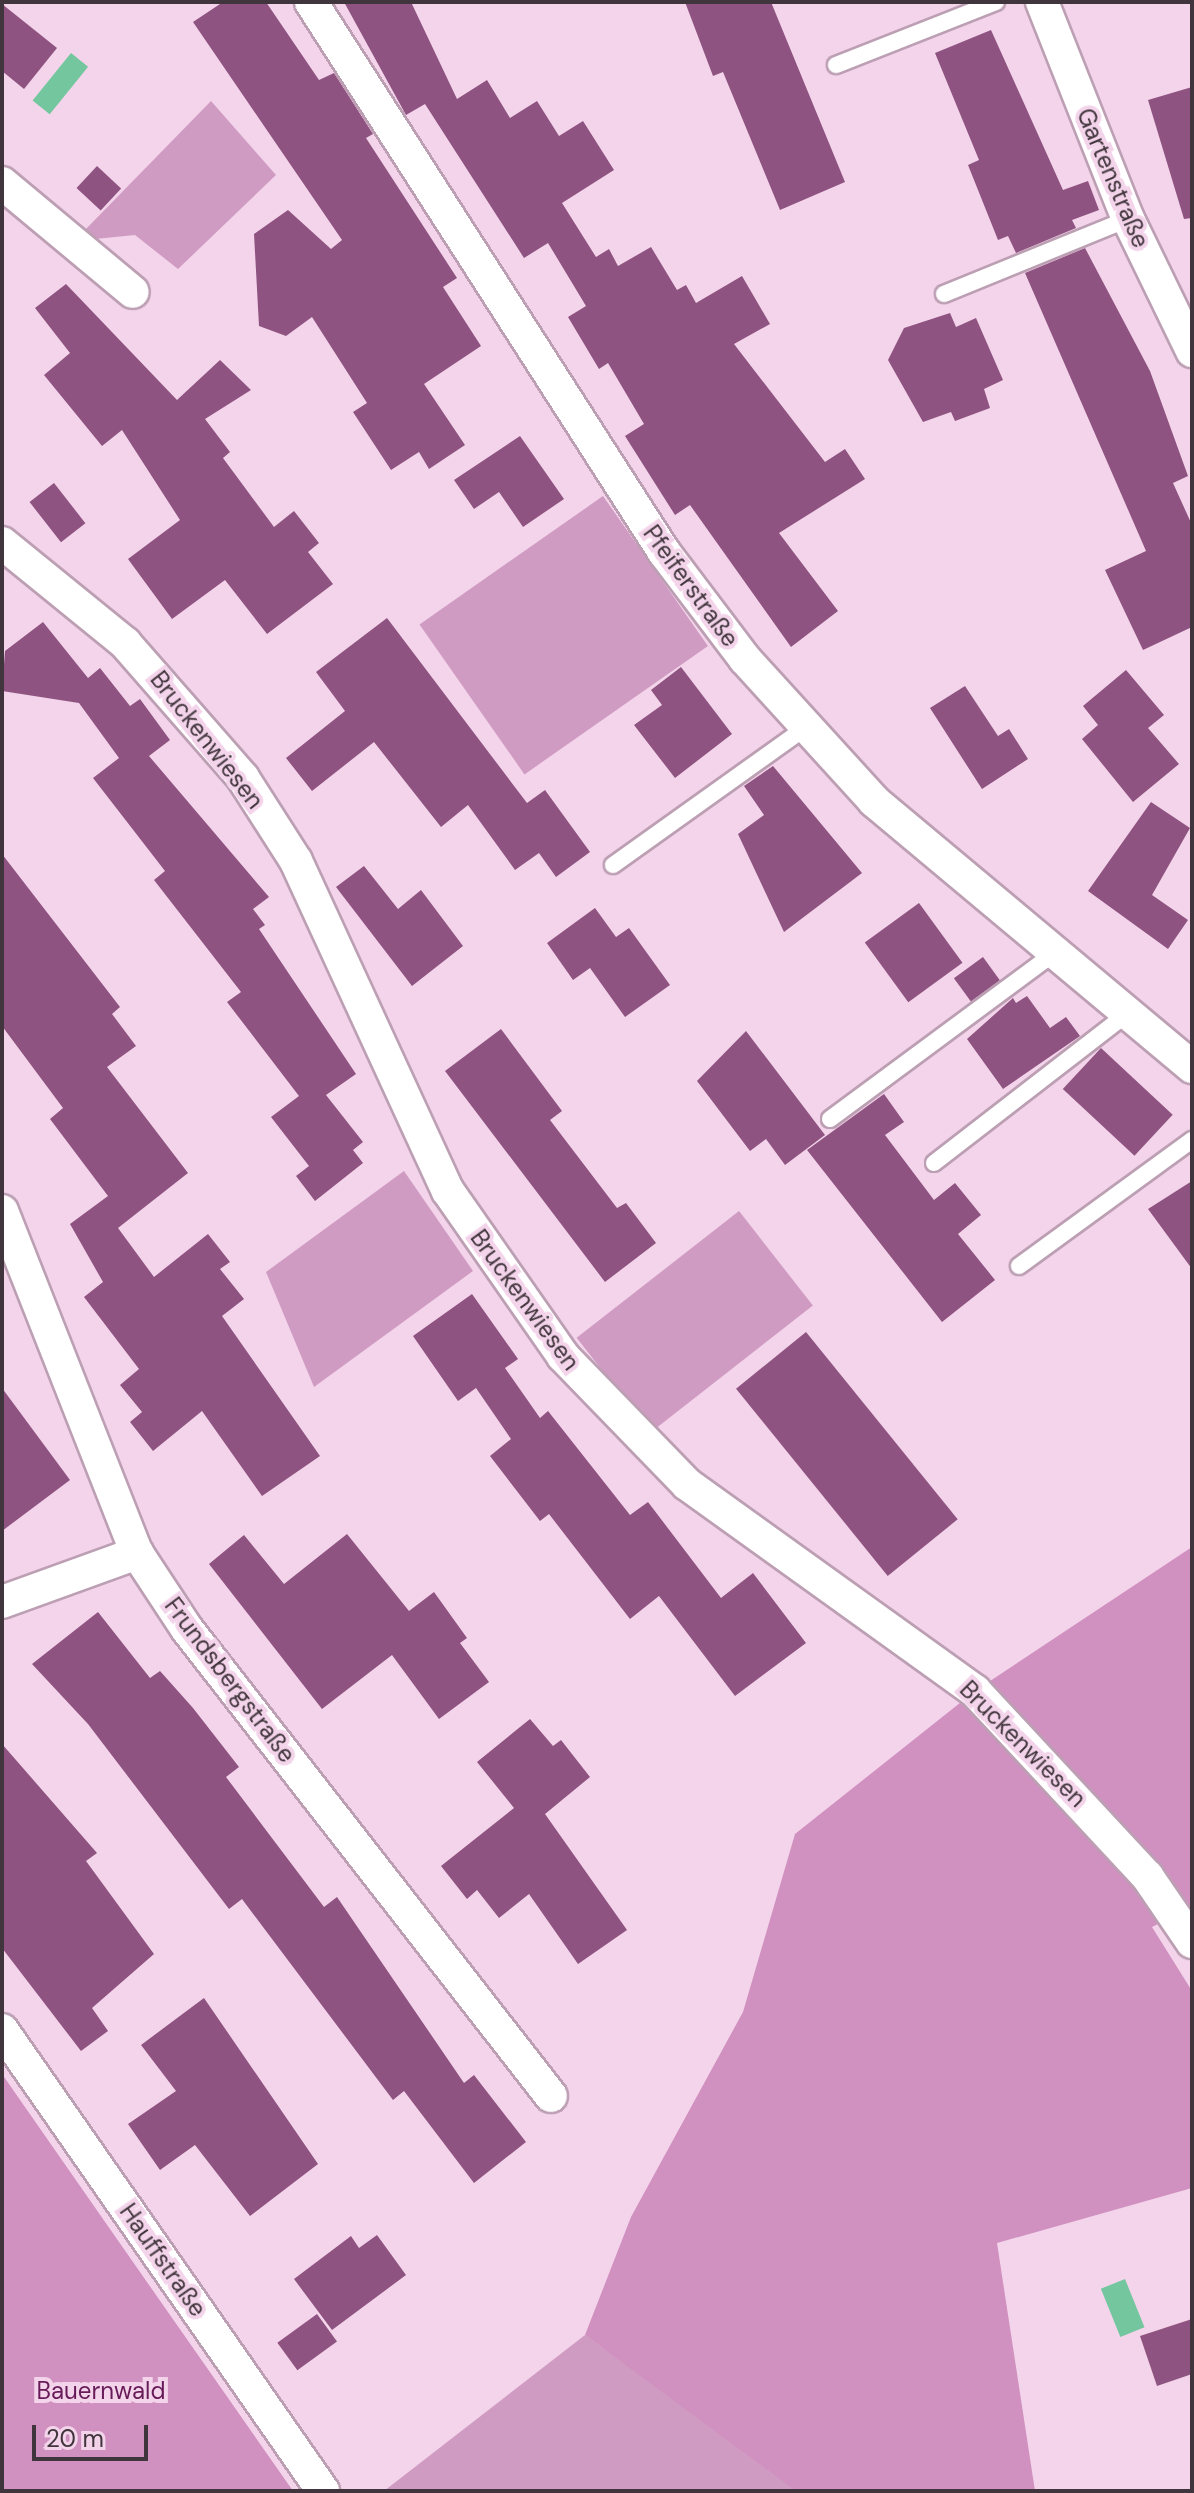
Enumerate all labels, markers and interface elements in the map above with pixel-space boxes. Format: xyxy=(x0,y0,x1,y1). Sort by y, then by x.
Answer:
street label: Gartenstraße xyxy=(1071,104,1155,252)
street label: Pfeiferstraße xyxy=(637,520,745,652)
street label: Bruckenwiesen xyxy=(144,665,270,815)
street label: Bruckenwiesen xyxy=(464,1224,586,1376)
street label: Frundsbergstraße xyxy=(159,1592,301,1768)
street label: Bruckenwiesen xyxy=(954,1675,1092,1813)
street label: Hauffstraße xyxy=(114,2198,212,2322)
park label: Bauernwald xyxy=(37,2377,165,2405)
scale bar xyxy=(36,2409,152,2459)
text: 20 m xyxy=(46,2423,104,2454)

